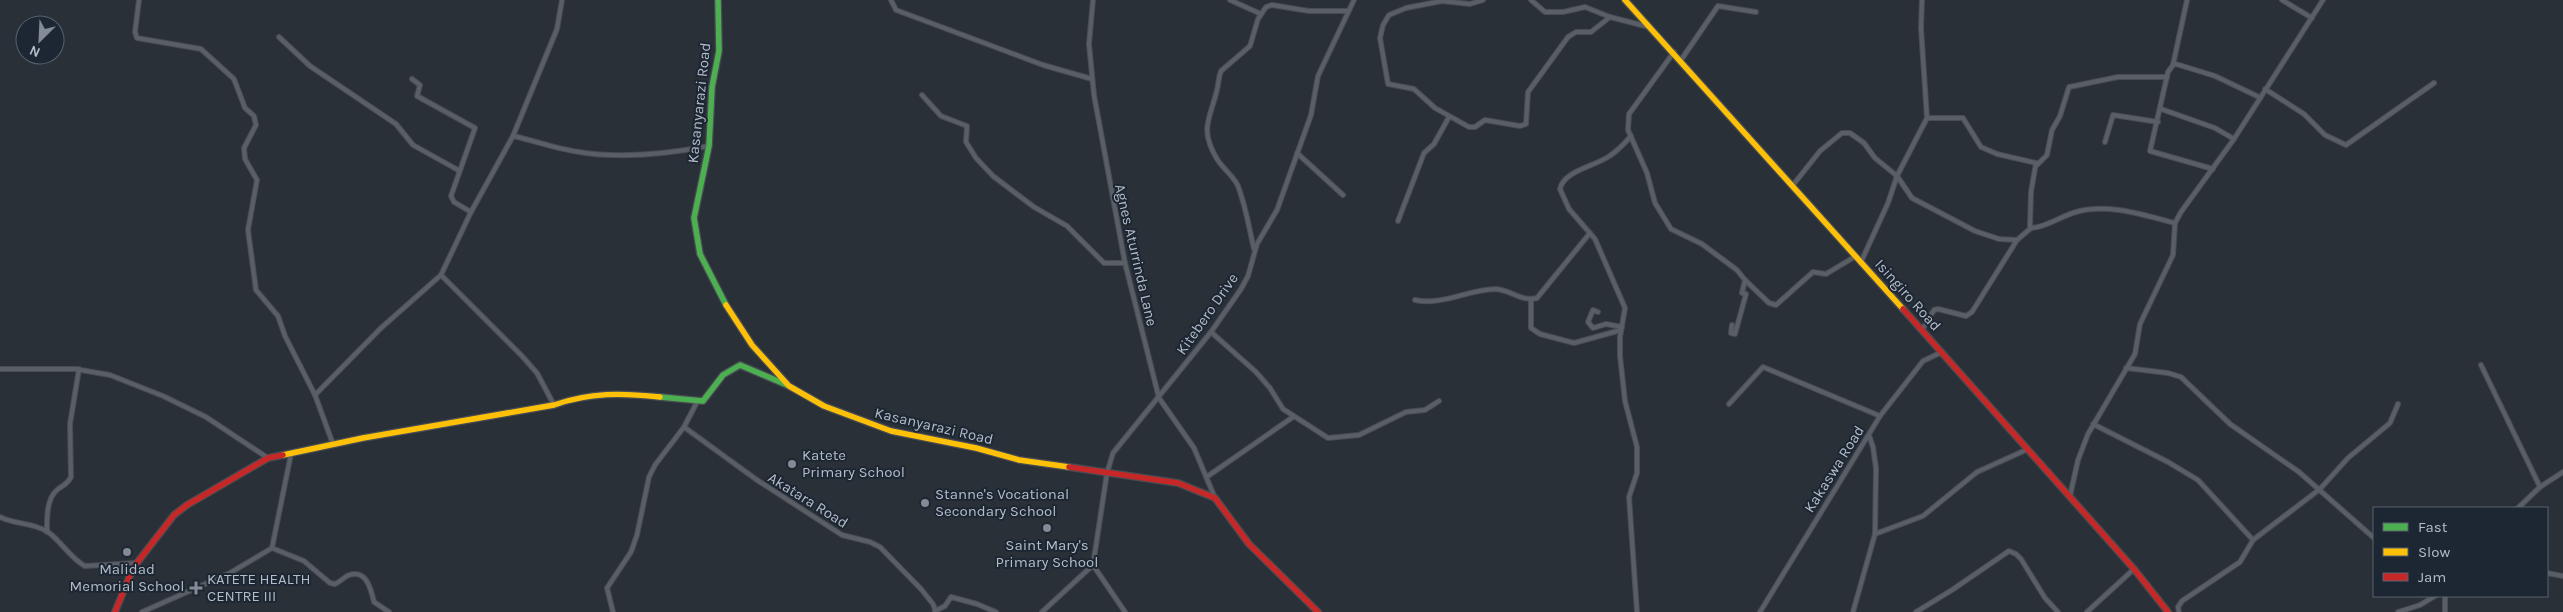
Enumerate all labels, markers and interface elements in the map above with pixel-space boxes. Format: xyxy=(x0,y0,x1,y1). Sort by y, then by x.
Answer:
north arrow xyxy=(15,15,65,65)
text: N xyxy=(27,42,43,61)
street label: Kasanyarazi Road xyxy=(684,42,714,164)
street label: Agnes Aturrinda Lane xyxy=(1111,182,1161,328)
street label: Isingiro Road xyxy=(1871,255,1945,335)
street label: Kitebero Drive xyxy=(1172,270,1242,358)
street label: Kasanyarazi Road xyxy=(873,404,995,448)
street label: Kakaswa Road xyxy=(1800,422,1868,516)
place label: Katete Primary School xyxy=(802,446,905,481)
marker: Katete Primary School xyxy=(786,458,798,470)
street label: Akatara Road xyxy=(765,468,851,532)
place label: Stanne's Vocational Secondary School xyxy=(935,485,1069,520)
marker: Stanne's Vocational Secondary School xyxy=(919,497,931,509)
legend xyxy=(2373,507,2548,597)
text: Fast xyxy=(2418,518,2448,536)
marker: Saint Mary's Primary School xyxy=(1041,522,1053,534)
place label: Saint Mary's Primary School xyxy=(996,536,1098,571)
text: Slow xyxy=(2418,543,2450,561)
marker: Malidad Memorial School xyxy=(121,546,133,558)
place label: Malidad Memorial School xyxy=(69,560,185,595)
text: Jam xyxy=(2418,568,2446,586)
place label: KATETE HEALTH CENTRE III xyxy=(207,570,310,605)
marker: KATETE HEALTH CENTRE III xyxy=(189,581,203,595)

